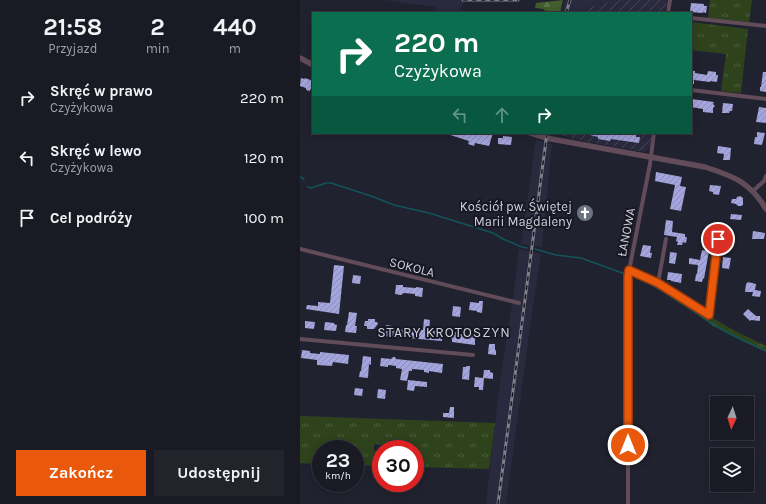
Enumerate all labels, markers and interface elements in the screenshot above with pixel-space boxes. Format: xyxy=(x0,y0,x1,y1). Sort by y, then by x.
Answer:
text: 21:58 xyxy=(43,13,102,41)
text: 2 xyxy=(150,13,165,41)
text: 440 xyxy=(213,13,257,41)
text: 220 m xyxy=(394,26,479,59)
icon: right xyxy=(328,28,380,80)
text: Przyjazd xyxy=(48,41,97,56)
text: min xyxy=(146,41,170,56)
text: m xyxy=(229,41,241,56)
text: Czyżykowa xyxy=(394,60,482,82)
text: Skręć w prawo xyxy=(50,82,153,100)
icon: right xyxy=(16,87,38,109)
text: 220 m xyxy=(240,89,284,107)
text: Czyżykowa xyxy=(50,100,113,115)
icon: left xyxy=(449,104,471,126)
icon: ahead xyxy=(491,104,513,126)
icon: right xyxy=(533,104,555,126)
text: Skręć w lewo xyxy=(50,142,142,160)
icon: left xyxy=(16,147,38,169)
text: 120 m xyxy=(244,149,284,167)
text: Czyżykowa xyxy=(50,160,113,175)
place label: Kościół pw. Świętej Marii Magdaleny xyxy=(460,198,572,229)
church icon: Kościół pw. Świętej Marii Magdaleny xyxy=(575,203,595,223)
street label: ŁANOWA xyxy=(614,206,638,258)
icon: arrive xyxy=(16,207,38,229)
text: Cel podróży xyxy=(50,209,132,227)
text: 100 m xyxy=(244,209,284,227)
pin xyxy=(701,222,735,256)
icon: arrive xyxy=(707,228,729,250)
street label: SOKOLA xyxy=(388,254,437,280)
district label: STARY KROTOSZYN xyxy=(377,324,511,341)
north arrow xyxy=(710,396,754,440)
map controls xyxy=(710,396,754,492)
position arrow xyxy=(607,424,649,466)
speed limit sign: 30 xyxy=(372,440,424,492)
button: layers xyxy=(710,448,754,492)
text: 23 xyxy=(326,449,350,472)
button: Zakończ xyxy=(16,450,146,496)
button: Udostępnij xyxy=(154,450,284,496)
text: km/h xyxy=(325,470,351,482)

